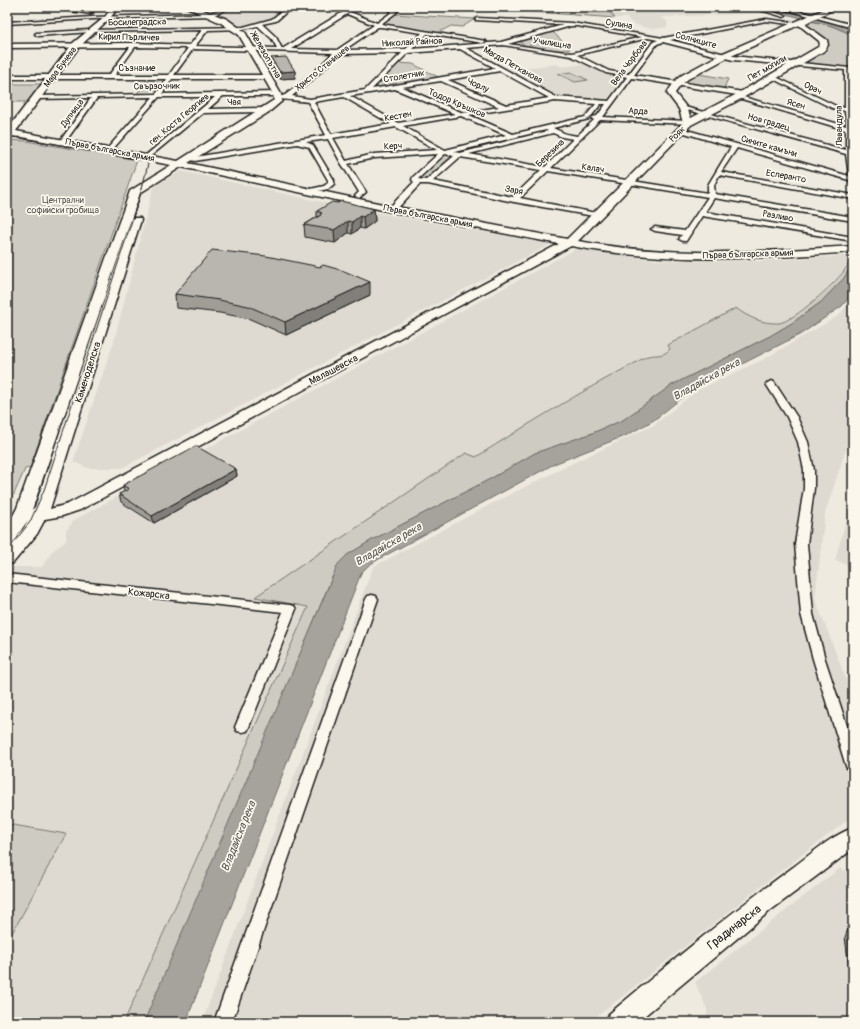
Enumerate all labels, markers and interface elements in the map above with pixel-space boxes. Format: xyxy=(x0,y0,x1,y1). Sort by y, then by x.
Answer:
street label: Босилеградска xyxy=(108,16,166,29)
street label: Сулина xyxy=(605,17,633,32)
street label: Железопътна xyxy=(247,28,283,80)
street label: Солниците xyxy=(674,30,718,51)
street label: Кирил Пърличев xyxy=(98,31,160,44)
street label: Николай Райнов xyxy=(381,35,443,50)
street label: Училищна xyxy=(532,35,572,52)
street label: Вела Чорбова xyxy=(609,39,650,88)
street label: Христо Станишев xyxy=(293,43,352,94)
street label: Мара Бунева xyxy=(42,45,79,90)
street label: Магда Петканова xyxy=(481,45,544,86)
street label: Пет могили xyxy=(746,53,789,84)
street label: Съзнание xyxy=(118,63,156,74)
street label: Столетник xyxy=(383,67,426,86)
street label: Чорлу xyxy=(465,76,491,95)
street label: Орач xyxy=(802,80,824,98)
street label: Свързочник xyxy=(134,81,181,92)
street label: Тодор Кръшков xyxy=(426,86,487,121)
street label: ген. Коста Георгиев xyxy=(147,91,211,148)
street label: Дупница xyxy=(58,97,86,130)
street label: Чая xyxy=(227,97,241,108)
street label: Ясен xyxy=(785,97,807,112)
street label: Арда xyxy=(628,105,648,118)
street label: Лавандула xyxy=(834,105,845,148)
street label: Кестен xyxy=(384,109,413,124)
street label: Нов градец xyxy=(746,111,792,134)
street label: Рояк xyxy=(667,124,688,145)
street label: Сините камъни xyxy=(740,133,798,160)
street label: Първа българска армия xyxy=(64,136,155,165)
street label: Березина xyxy=(534,137,567,170)
street label: Керч xyxy=(384,141,403,152)
street label: Калач xyxy=(581,161,606,176)
street label: Есперанто xyxy=(765,168,807,185)
street label: Заря xyxy=(504,183,524,198)
park label: Централни софийски гробища xyxy=(27,195,99,216)
street label: Първа българска армия xyxy=(382,202,473,231)
street label: Разливо xyxy=(762,208,794,225)
street label: Първа българска армия xyxy=(702,247,794,262)
street label: Каменоделска xyxy=(72,340,104,404)
street label: Малашевска xyxy=(307,352,360,388)
water label: Владайска река xyxy=(671,355,743,403)
water label: Владайска река xyxy=(353,520,424,569)
street label: Кожарска xyxy=(127,586,171,602)
water label: Владайска река xyxy=(219,798,259,873)
street label: Градинарска xyxy=(704,901,765,953)

